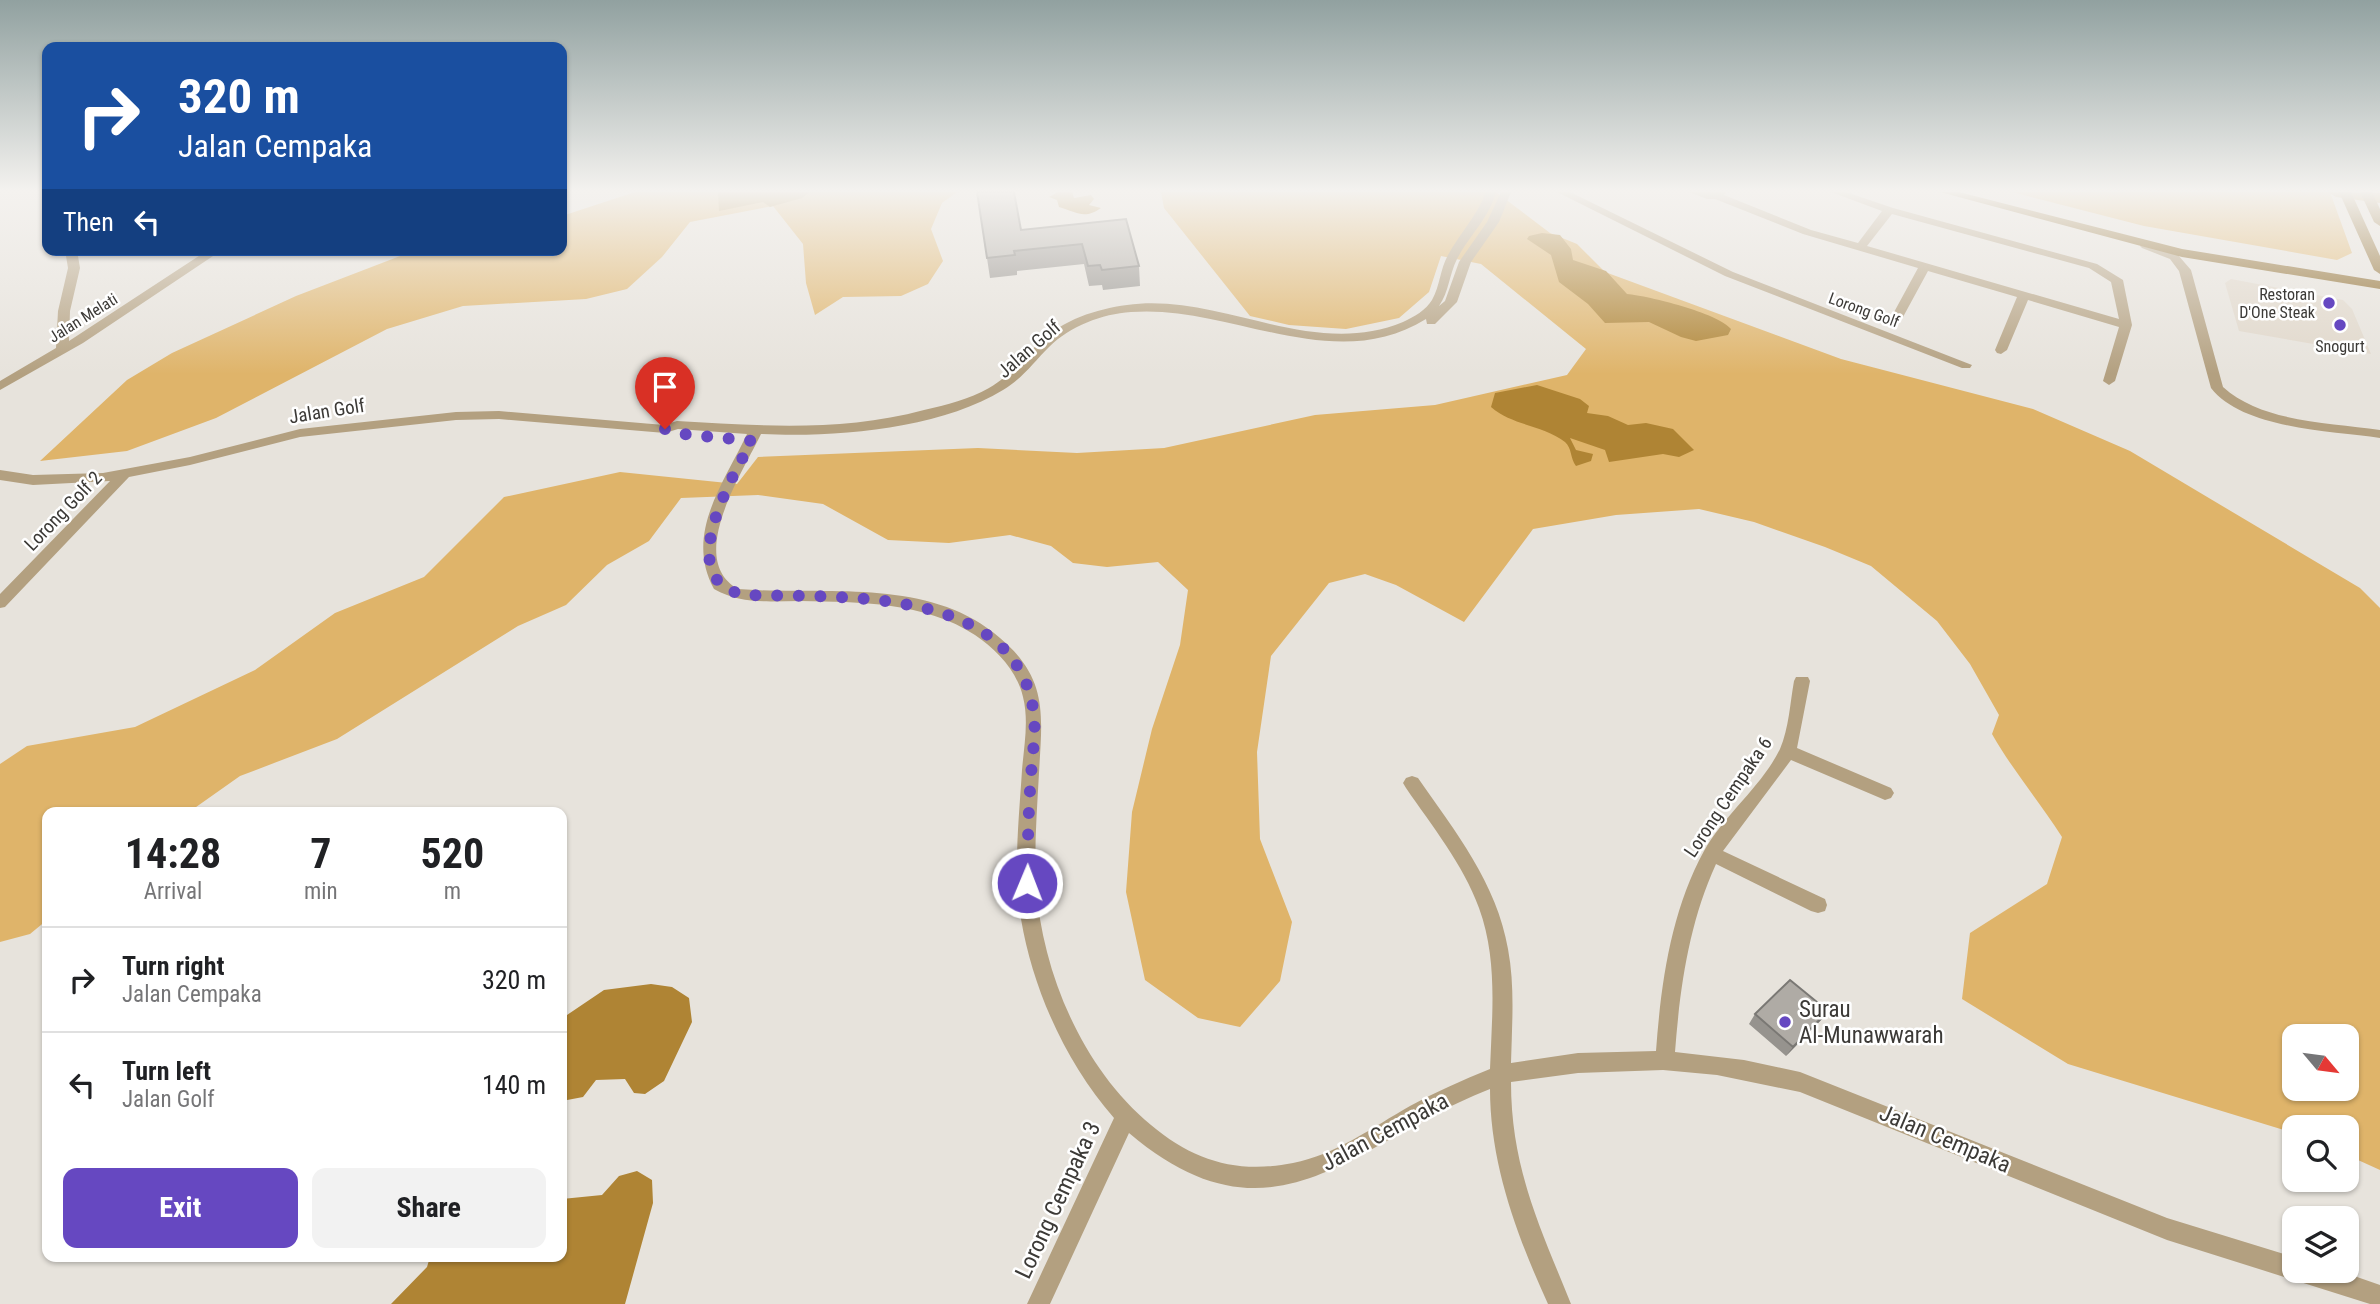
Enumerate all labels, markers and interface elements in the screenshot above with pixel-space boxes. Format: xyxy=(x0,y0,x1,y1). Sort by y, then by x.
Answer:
text: 320 m xyxy=(178,68,300,125)
icon: right xyxy=(63,70,154,161)
text: Jalan Cempaka xyxy=(178,127,372,165)
icon: left xyxy=(128,203,166,241)
text: Then xyxy=(63,207,114,237)
place label: Restoran D'One Steak xyxy=(2239,285,2316,322)
street label: Lorong Golf xyxy=(1826,288,1902,332)
street label: Jalan Melati xyxy=(45,289,121,347)
marker: Restoran D'One Steak xyxy=(2321,295,2337,311)
street label: Jalan Golf xyxy=(993,315,1065,383)
marker: Snogurt xyxy=(2332,317,2348,333)
place label: Snogurt xyxy=(2315,337,2365,356)
pin xyxy=(635,357,695,429)
icon: arrive xyxy=(646,368,684,406)
street label: Jalan Golf xyxy=(287,394,367,428)
street label: Lorong Golf 2 xyxy=(19,466,107,556)
street label: Lorong Cempaka 6 xyxy=(1679,732,1777,862)
text: 14:28 xyxy=(125,829,221,878)
text: 7 xyxy=(310,829,331,878)
text: 520 xyxy=(420,829,484,878)
position arrow xyxy=(990,846,1064,920)
text: Arrival xyxy=(144,878,202,905)
text: min xyxy=(304,878,338,905)
text: m xyxy=(444,878,461,905)
text: Turn right xyxy=(122,951,224,981)
icon: right xyxy=(63,961,101,999)
text: 320 m xyxy=(482,965,546,995)
text: Jalan Cempaka xyxy=(122,981,262,1008)
place label: Surau Al-Munawwarah xyxy=(1799,996,1944,1049)
marker: Surau Al-Munawwarah xyxy=(1777,1014,1793,1030)
north arrow xyxy=(2282,1024,2359,1101)
map controls xyxy=(2282,1024,2359,1283)
text: Turn left xyxy=(122,1056,211,1086)
icon: left xyxy=(63,1066,101,1104)
text: 140 m xyxy=(482,1070,546,1100)
text: Jalan Golf xyxy=(122,1086,215,1113)
street label: Jalan Cempaka xyxy=(1317,1087,1453,1177)
street label: Jalan Cempaka xyxy=(1875,1099,2015,1179)
button: search xyxy=(2282,1115,2359,1192)
street label: Lorong Cempaka 3 xyxy=(1010,1117,1106,1283)
button: Exit xyxy=(63,1168,298,1248)
button: Share xyxy=(312,1168,546,1248)
button: layers xyxy=(2282,1206,2359,1283)

